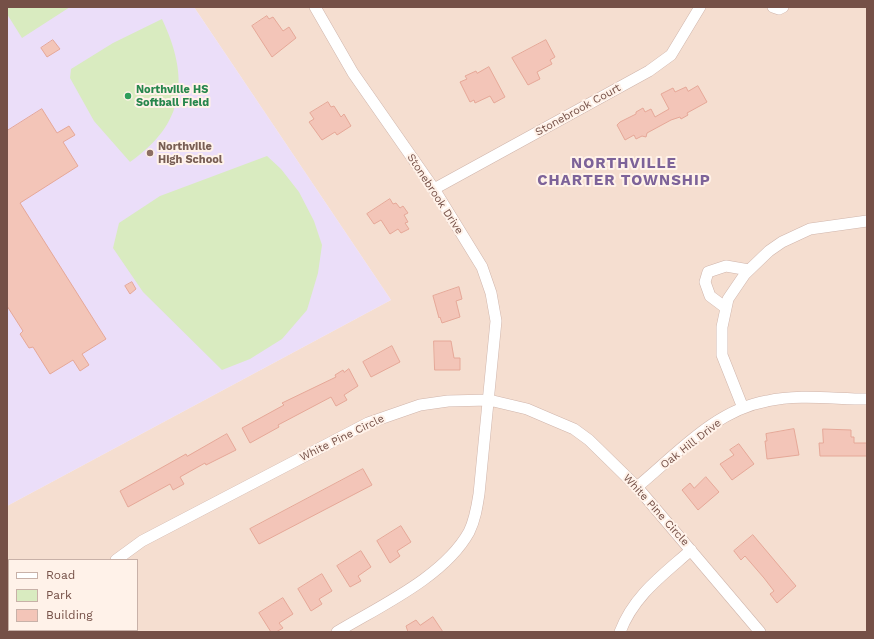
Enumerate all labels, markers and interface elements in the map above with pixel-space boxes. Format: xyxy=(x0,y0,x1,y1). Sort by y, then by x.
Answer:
street label: Stonebrook Court xyxy=(533,81,623,139)
place label: Northville HS Softball Field xyxy=(136,83,209,109)
marker: Northville HS Softball Field xyxy=(123,91,133,101)
place label: Northville High School xyxy=(158,140,222,166)
marker: Northville High School xyxy=(145,148,155,158)
street label: Stonebrook Drive xyxy=(404,151,466,237)
district label: NORTHVILLE CHARTER TOWNSHIP xyxy=(537,155,711,190)
street label: White Pine Circle xyxy=(298,412,386,464)
street label: Oak Hill Drive xyxy=(658,416,724,472)
street label: White Pine Circle xyxy=(620,471,692,549)
legend xyxy=(8,559,138,631)
text: Road xyxy=(46,568,75,582)
text: Park xyxy=(46,588,72,602)
text: Building xyxy=(46,608,93,622)

